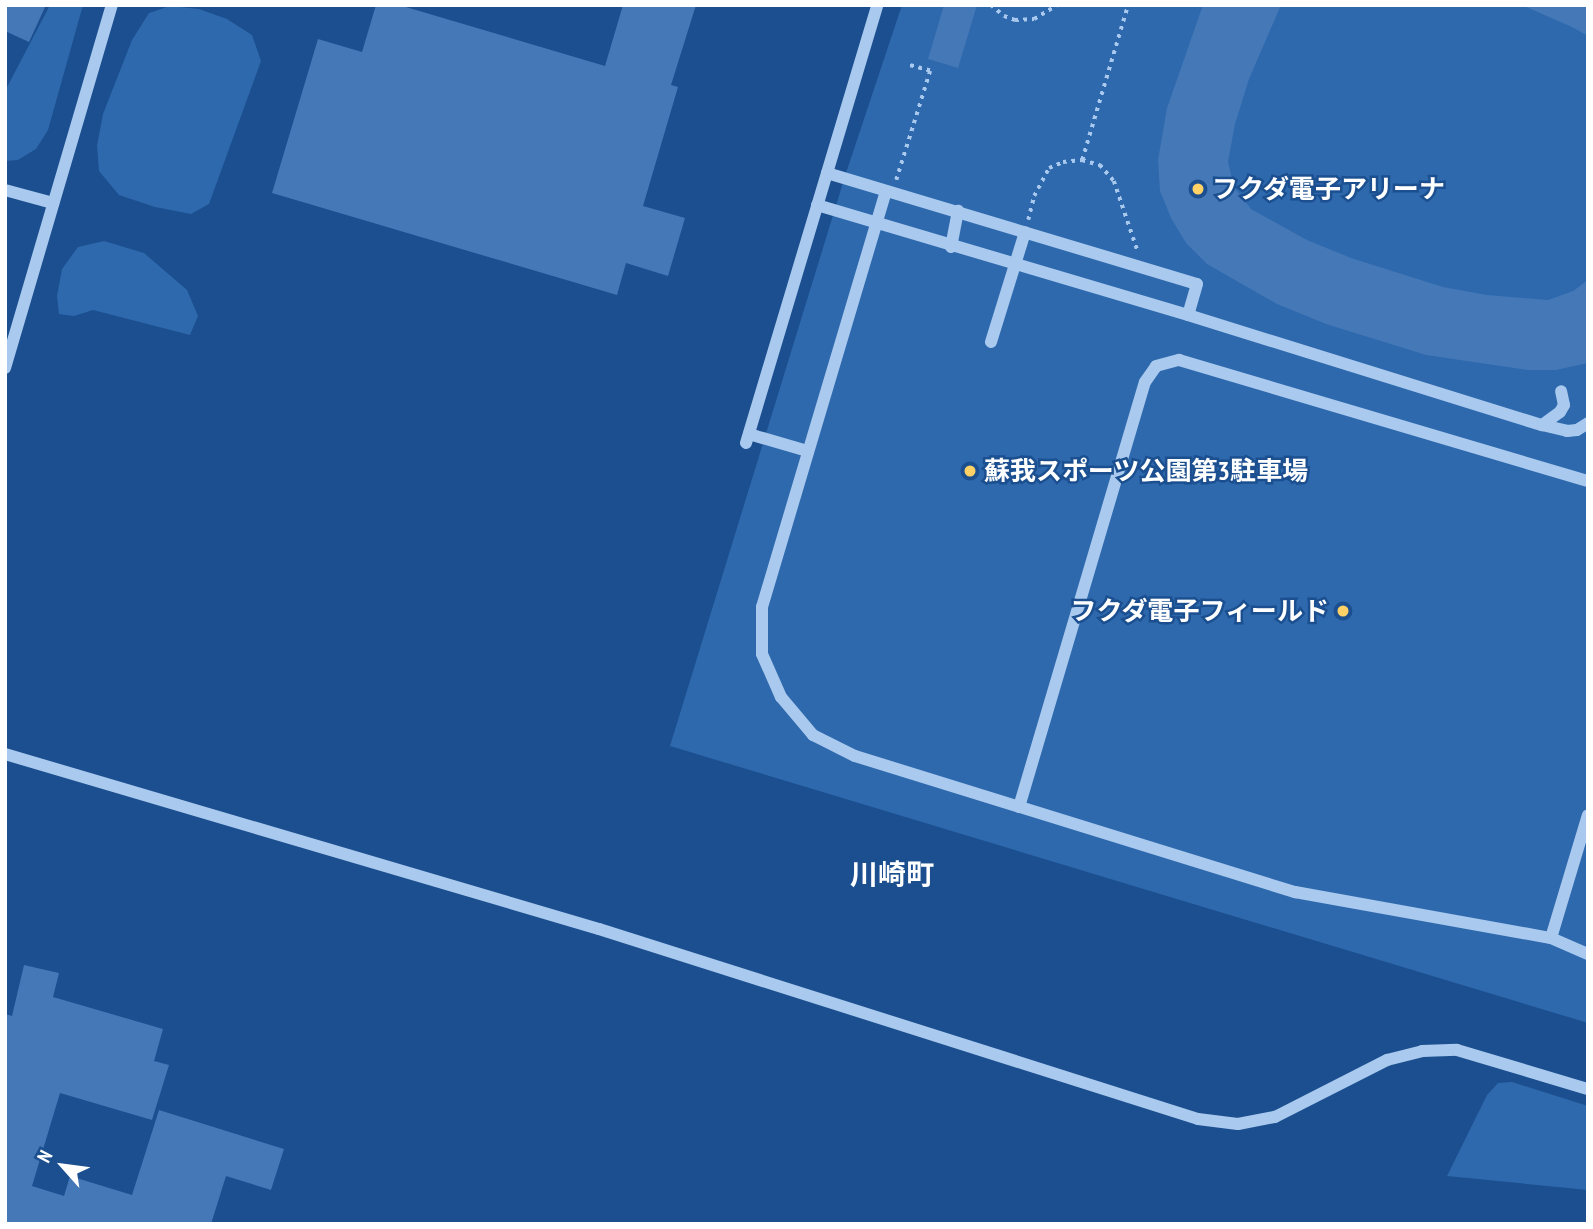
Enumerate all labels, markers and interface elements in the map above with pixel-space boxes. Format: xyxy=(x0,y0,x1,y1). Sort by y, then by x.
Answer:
place label: フクダ電子アリーナ xyxy=(1212,173,1446,205)
marker: フクダ電子アリーナ xyxy=(1190,181,1206,197)
place label: 蘇我スポーツ公園第3駐車場 xyxy=(984,455,1308,487)
marker: 蘇我スポーツ公園第3駐車場 xyxy=(962,463,978,479)
place label: フクダ電子フィールド xyxy=(1069,595,1329,627)
marker: フクダ電子フィールド xyxy=(1335,603,1351,619)
district label: 川崎町 xyxy=(850,857,934,891)
north arrow xyxy=(28,1131,98,1201)
text: N xyxy=(31,1146,57,1166)

